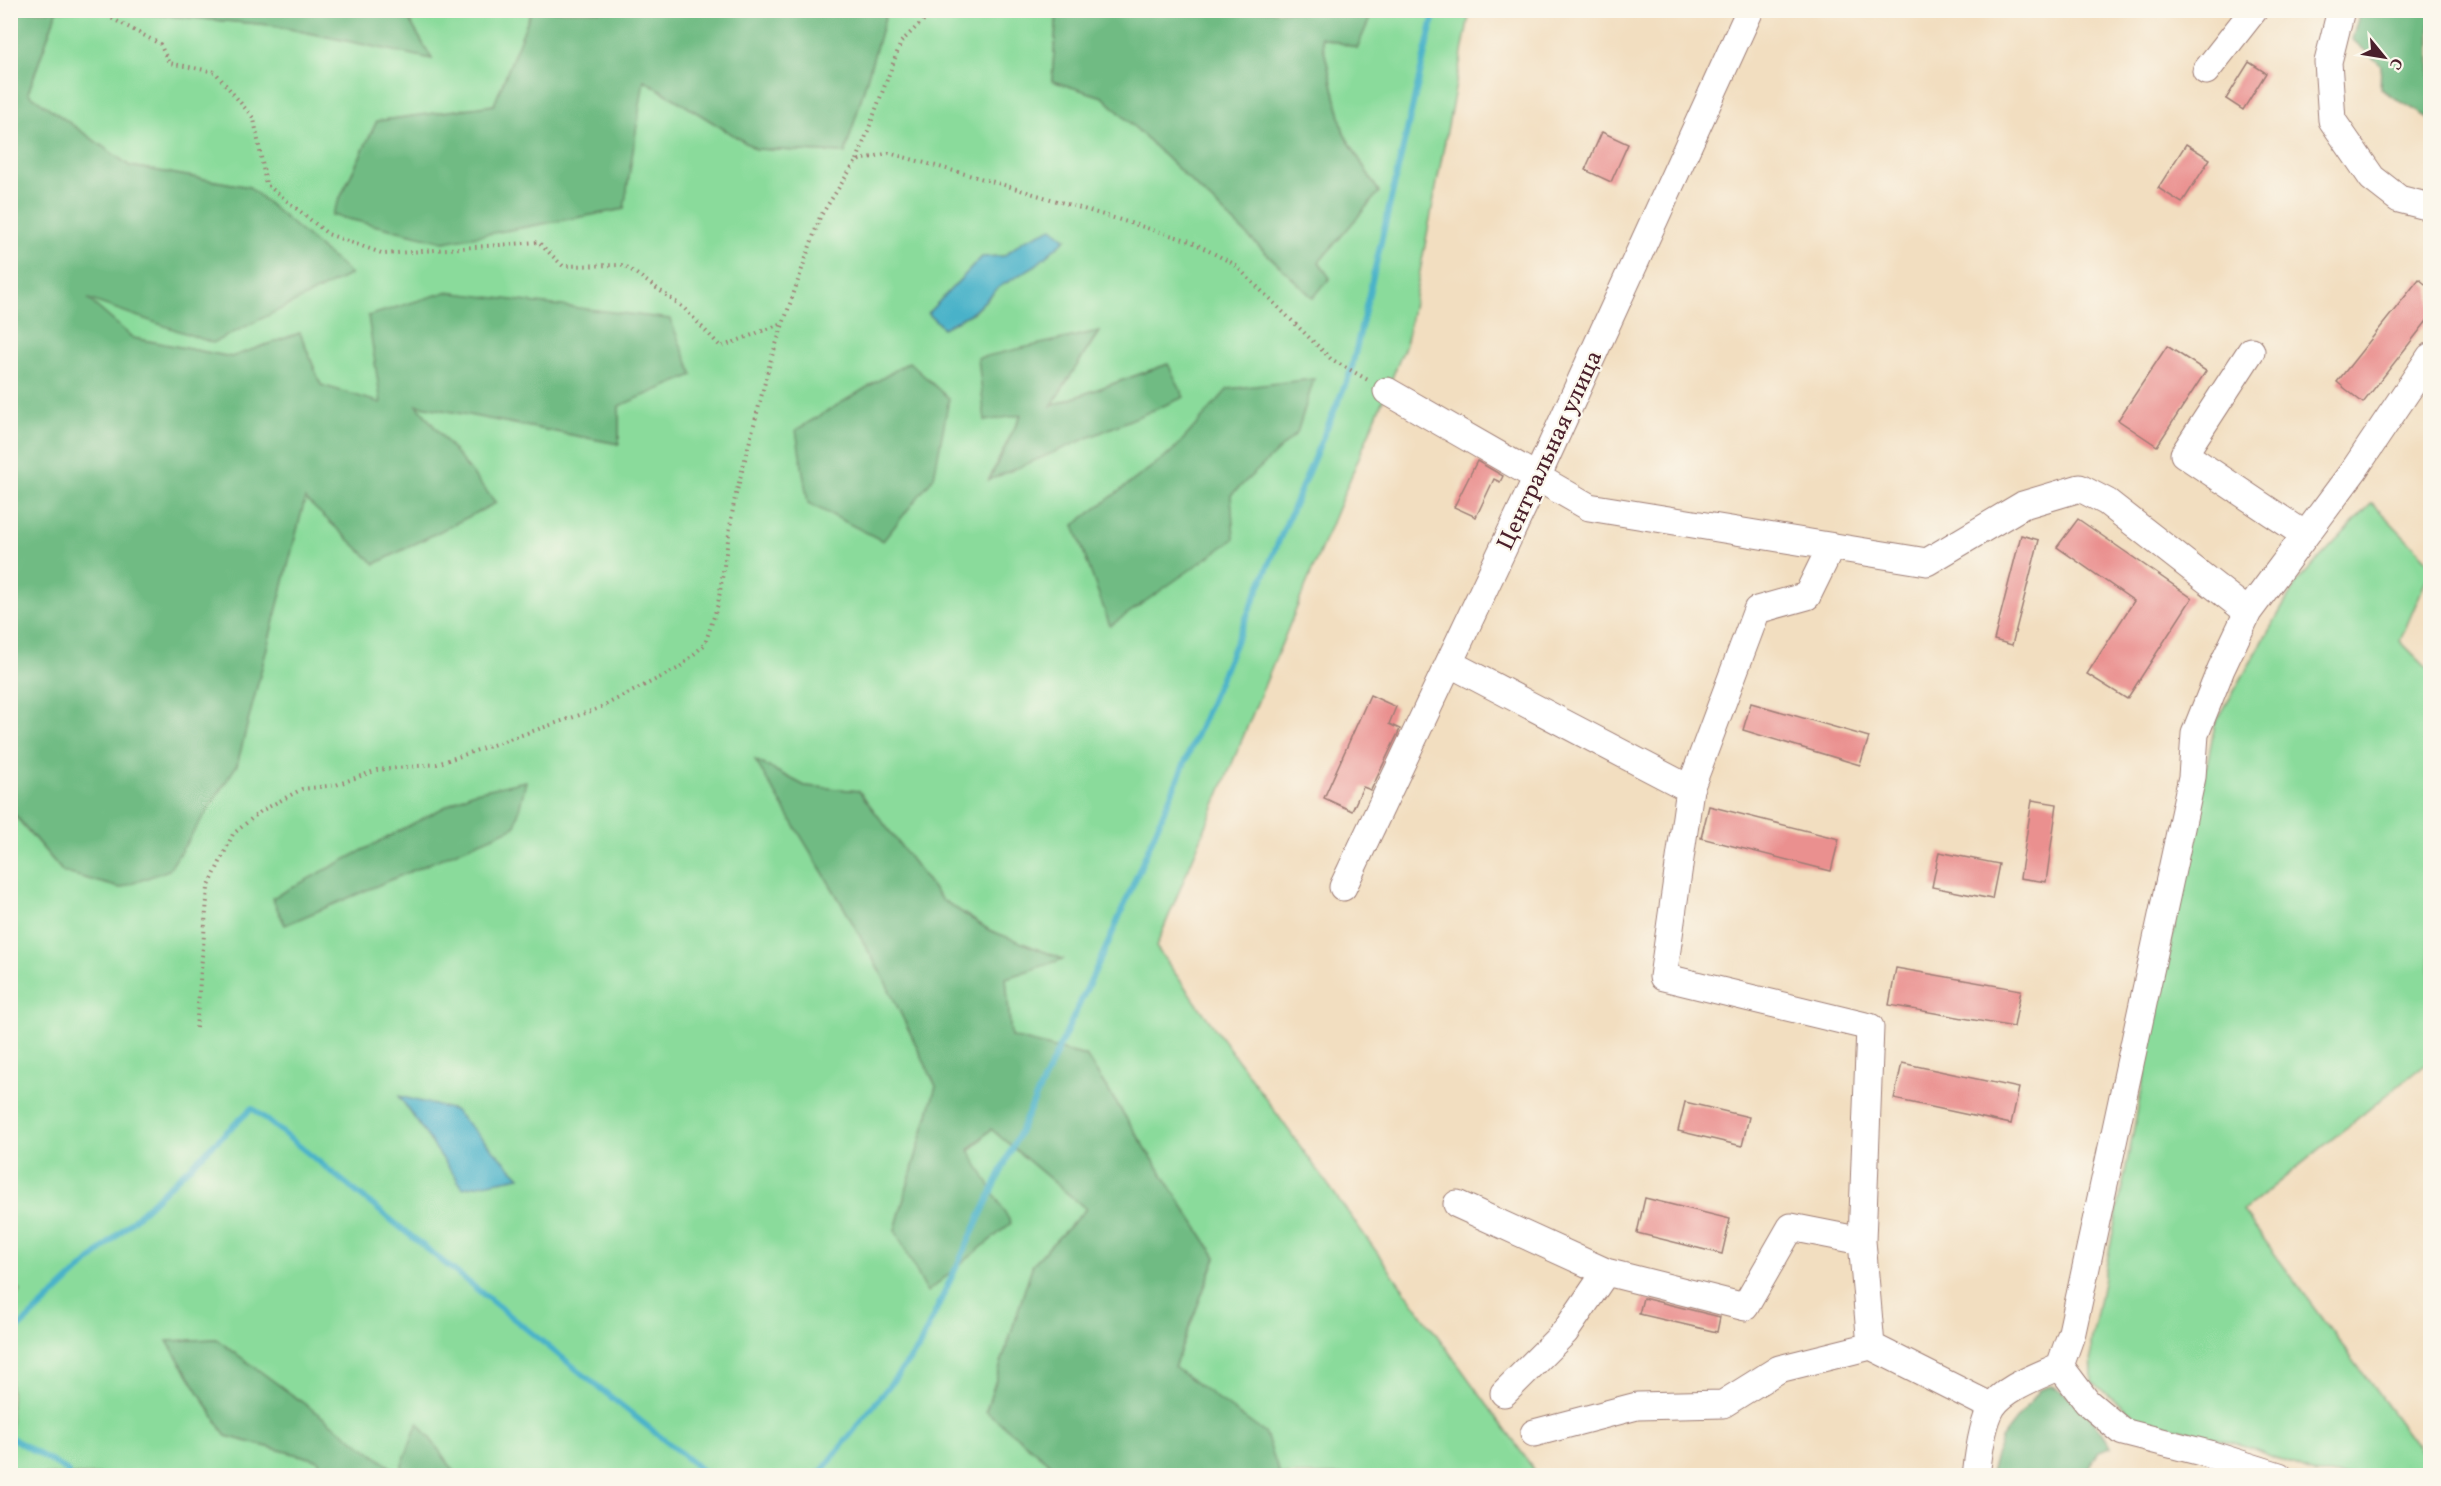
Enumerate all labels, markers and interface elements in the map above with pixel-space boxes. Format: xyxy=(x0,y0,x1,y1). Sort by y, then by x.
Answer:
north arrow xyxy=(2354,27,2414,87)
text: С xyxy=(2383,54,2407,73)
street label: Центральная улица xyxy=(1489,345,1612,556)

